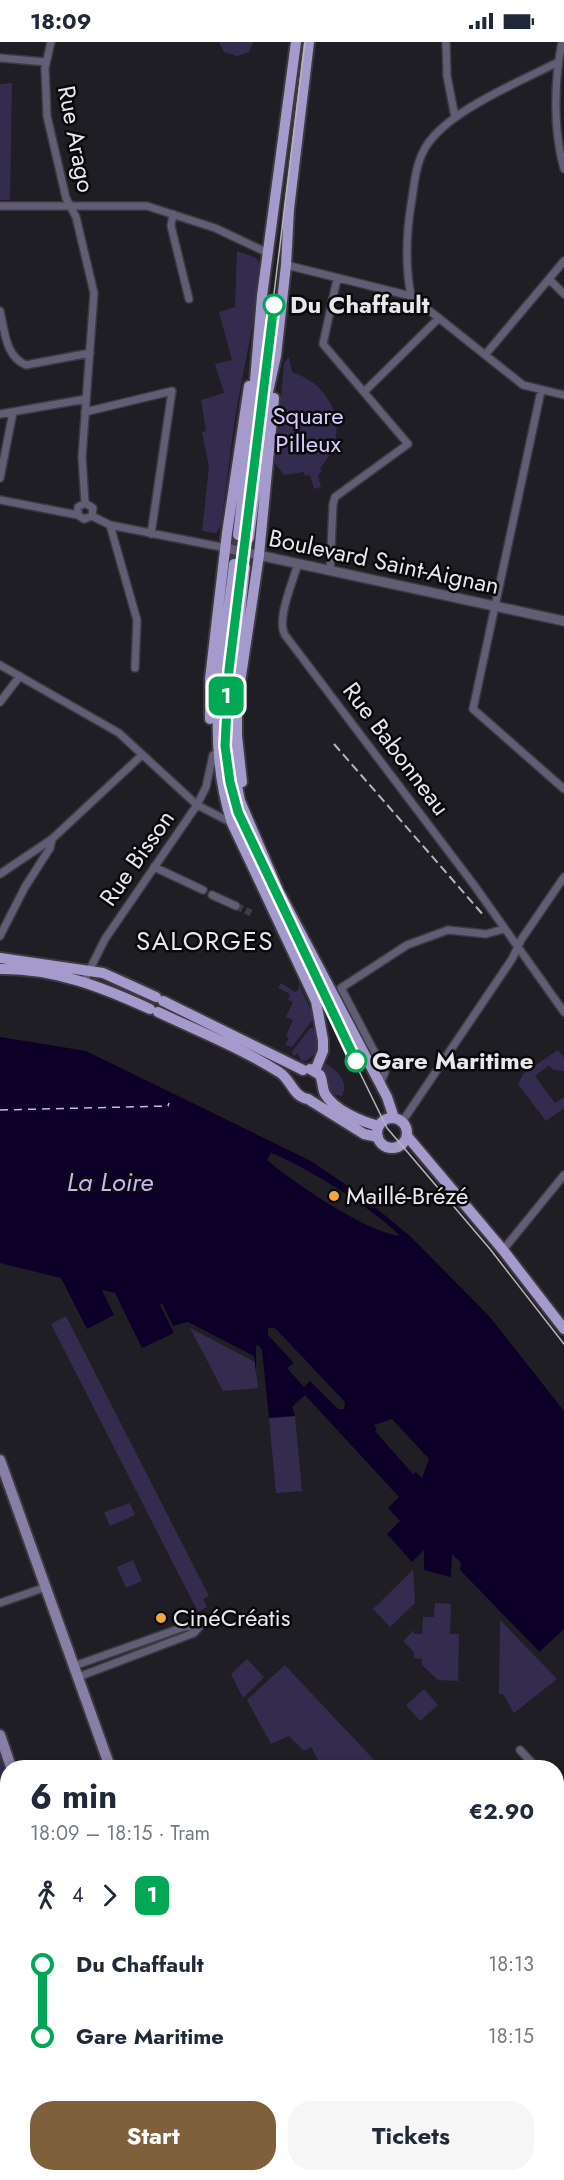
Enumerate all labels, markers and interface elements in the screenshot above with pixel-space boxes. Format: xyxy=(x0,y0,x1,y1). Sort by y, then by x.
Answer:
text: 18:09 xyxy=(30,5,91,37)
street label: Rue Arago xyxy=(49,83,104,195)
place label: Du Chaffault xyxy=(290,287,430,322)
marker: Du Chaffault xyxy=(263,294,285,316)
park label: Square Pilleux xyxy=(272,398,344,461)
street label: Boulevard Saint-Aignan xyxy=(266,520,503,603)
street label: Rue Babonneau xyxy=(335,675,458,823)
line badge: 1 xyxy=(206,676,246,716)
text: 1 xyxy=(221,681,231,711)
street label: Rue Bisson xyxy=(91,803,183,913)
district label: SALORGES xyxy=(136,922,274,960)
place label: Gare Maritime xyxy=(372,1043,533,1078)
marker: Gare Maritime xyxy=(345,1050,367,1072)
water label: La Loire xyxy=(67,1163,153,1201)
place label: Maillé-Brézé xyxy=(346,1178,468,1213)
marker: Maillé-Brézé xyxy=(327,1189,341,1203)
place label: CinéCréatis xyxy=(173,1600,291,1635)
marker: CinéCréatis xyxy=(154,1611,168,1625)
text: 6 min xyxy=(30,1773,117,1820)
text: €2.90 xyxy=(469,1795,534,1827)
text: 18:09 – 18:15 · Tram xyxy=(30,1819,210,1848)
icon: walk xyxy=(30,1879,63,1912)
icon: forward xyxy=(93,1879,126,1912)
text: 1 xyxy=(147,1880,157,1910)
text: 4 xyxy=(72,1881,84,1910)
text: Du Chaffault xyxy=(76,1948,204,1980)
text: 18:13 xyxy=(488,1950,534,1979)
text: Gare Maritime xyxy=(76,2020,224,2052)
text: 18:15 xyxy=(488,2022,534,2051)
button: Start xyxy=(30,2101,276,2170)
button: Tickets xyxy=(288,2101,534,2170)

